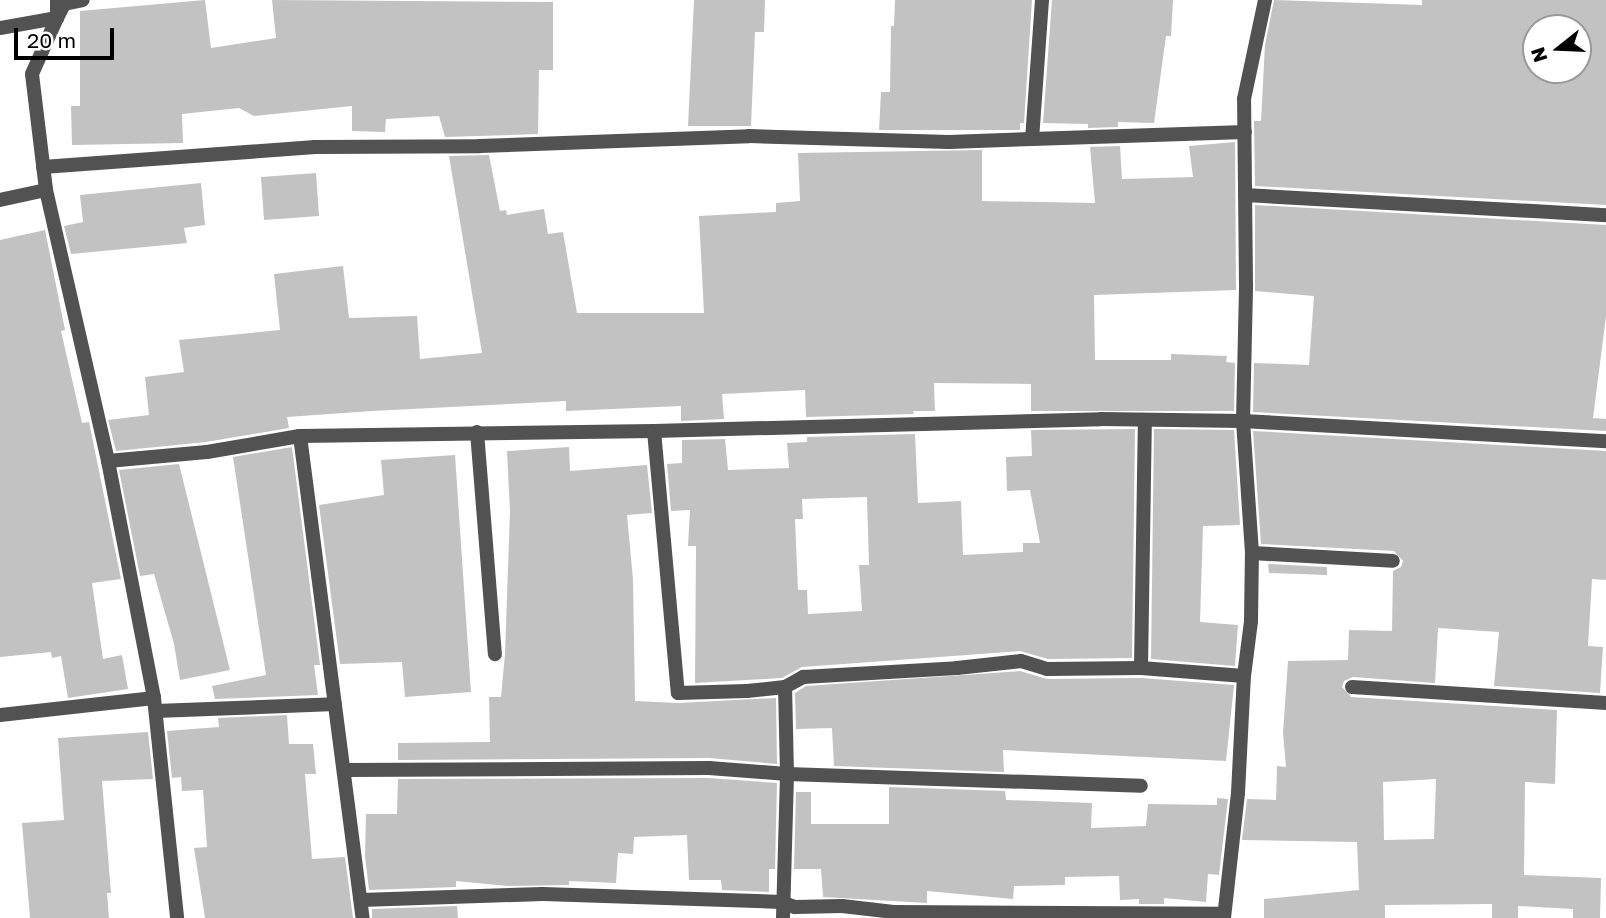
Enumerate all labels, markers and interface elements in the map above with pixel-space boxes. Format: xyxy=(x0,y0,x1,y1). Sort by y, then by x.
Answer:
scale bar xyxy=(18,14,117,58)
north arrow xyxy=(1522,14,1592,84)
text: 20 m xyxy=(27,27,76,53)
text: N xyxy=(1525,45,1552,65)

